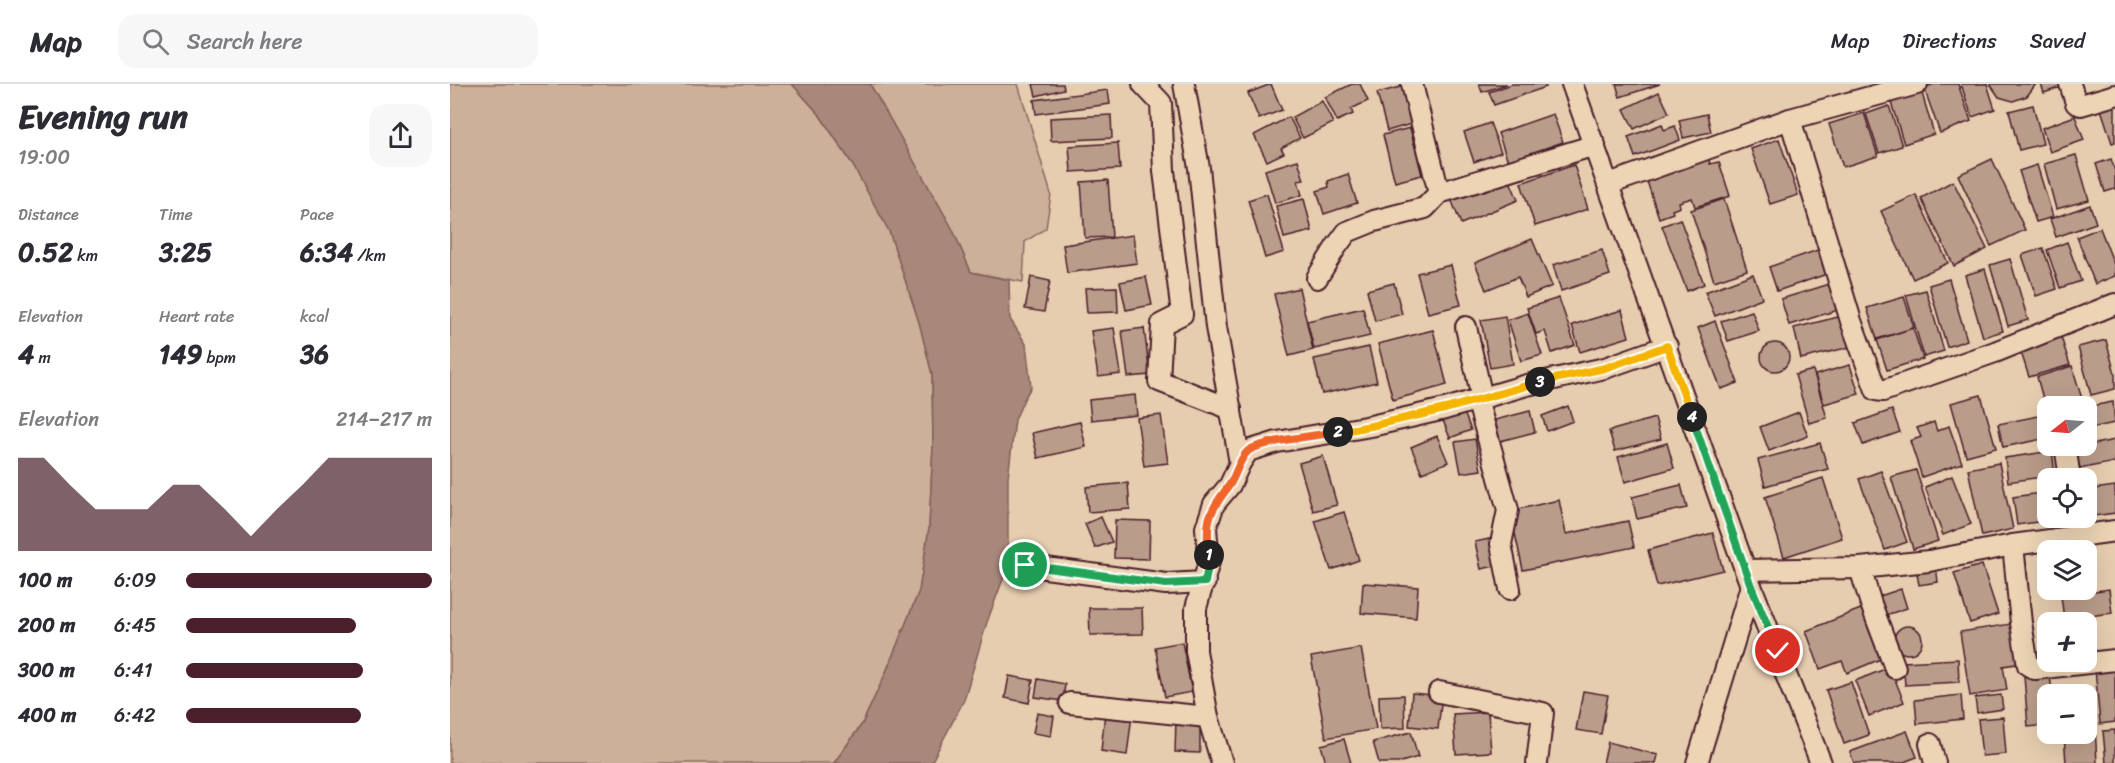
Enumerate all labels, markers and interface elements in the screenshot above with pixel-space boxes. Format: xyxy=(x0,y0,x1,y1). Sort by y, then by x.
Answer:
search box xyxy=(118,14,538,68)
text: Map xyxy=(30,17,82,66)
text: Search here xyxy=(187,22,303,61)
text: Map xyxy=(1831,22,1869,60)
text: Directions xyxy=(1902,22,1997,60)
text: Saved xyxy=(2030,22,2085,60)
icon: search xyxy=(139,25,172,58)
text: Evening run xyxy=(18,88,188,146)
button: share xyxy=(369,104,432,167)
text: 19:00 xyxy=(18,140,70,175)
text: Distance xyxy=(18,200,79,229)
text: Time xyxy=(159,200,193,229)
text: Pace xyxy=(300,200,334,229)
text: 0.52 xyxy=(18,229,73,275)
text: 3:25 xyxy=(159,229,212,275)
text: 6:34 xyxy=(300,229,353,275)
text: km xyxy=(73,241,98,270)
text: /km xyxy=(353,241,386,270)
text: Elevation xyxy=(18,302,83,331)
text: Heart rate xyxy=(159,302,234,331)
text: kcal xyxy=(300,302,329,331)
text: 4 xyxy=(18,331,34,377)
text: 149 xyxy=(159,331,202,377)
text: 36 xyxy=(300,331,329,377)
text: m xyxy=(34,343,51,372)
text: bpm xyxy=(202,343,236,372)
pin: 3 xyxy=(1525,367,1555,397)
text: 3 xyxy=(1536,367,1544,396)
north arrow xyxy=(2037,396,2097,456)
map controls xyxy=(2037,396,2097,744)
text: Elevation xyxy=(18,402,99,437)
text: 214–217 m xyxy=(336,402,432,437)
pin: 4 xyxy=(1677,402,1707,432)
text: 4 xyxy=(1687,402,1697,431)
pin: 2 xyxy=(1323,417,1353,447)
text: 2 xyxy=(1333,417,1343,446)
button: locate xyxy=(2037,468,2097,528)
pin xyxy=(999,539,1050,590)
pin: 1 xyxy=(1194,540,1224,570)
text: 1 xyxy=(1206,540,1212,569)
button: layers xyxy=(2037,540,2097,600)
icon: arrive xyxy=(1008,548,1041,581)
text: 100 m xyxy=(18,563,72,598)
text: 6:09 xyxy=(114,563,156,598)
text: 200 m xyxy=(18,608,75,643)
text: 6:45 xyxy=(114,608,156,643)
button: + xyxy=(2037,612,2097,672)
pin xyxy=(1752,625,1803,676)
icon: check xyxy=(1761,634,1794,667)
text: 300 m xyxy=(18,653,75,688)
text: 6:41 xyxy=(114,653,152,688)
button: − xyxy=(2037,684,2097,744)
text: 400 m xyxy=(18,698,76,733)
text: 6:42 xyxy=(114,698,155,733)

